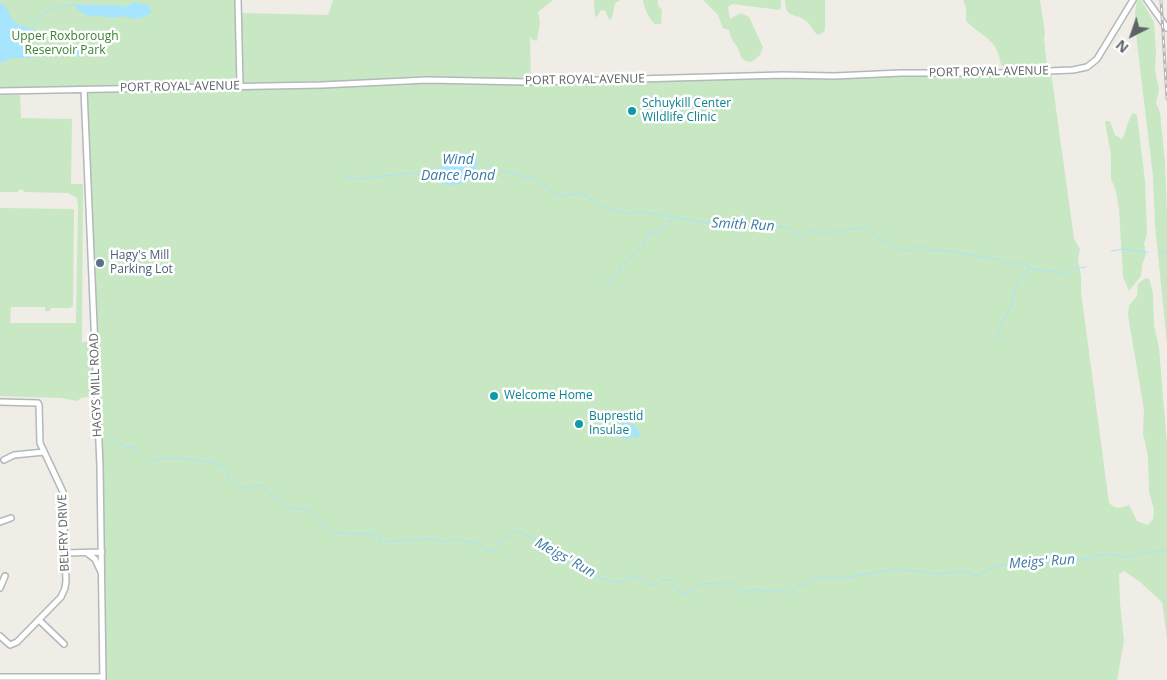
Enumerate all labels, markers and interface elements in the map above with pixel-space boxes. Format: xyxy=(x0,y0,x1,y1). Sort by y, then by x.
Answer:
north arrow xyxy=(1107,10,1157,60)
park label: Upper Roxborough Reservoir Park xyxy=(11,30,119,58)
text: N xyxy=(1111,36,1132,58)
street label: PORT ROYAL AVENUE xyxy=(929,64,1049,80)
street label: PORT ROYAL AVENUE xyxy=(525,72,645,88)
street label: PORT ROYAL AVENUE xyxy=(120,79,240,95)
place label: Schuykill Center Wildlife Clinic xyxy=(642,97,731,125)
marker: Schuykill Center Wildlife Clinic xyxy=(626,105,638,117)
water label: Wind Dance Pond xyxy=(421,152,495,184)
water label: Smith Run xyxy=(711,215,775,235)
place label: Hagy's Mill Parking Lot xyxy=(110,249,173,277)
marker: Hagy's Mill Parking Lot xyxy=(94,257,106,269)
street label: HAGYS MILL ROAD xyxy=(87,333,105,437)
place label: Welcome Home xyxy=(504,389,593,403)
marker: Welcome Home xyxy=(488,390,500,402)
place label: Buprestid Insulae xyxy=(589,410,643,438)
marker: Buprestid Insulae xyxy=(573,418,585,430)
street label: BELFRY DRIVE xyxy=(55,494,73,572)
water label: Meigs' Run xyxy=(532,535,598,581)
water label: Meigs' Run xyxy=(1008,551,1076,573)

